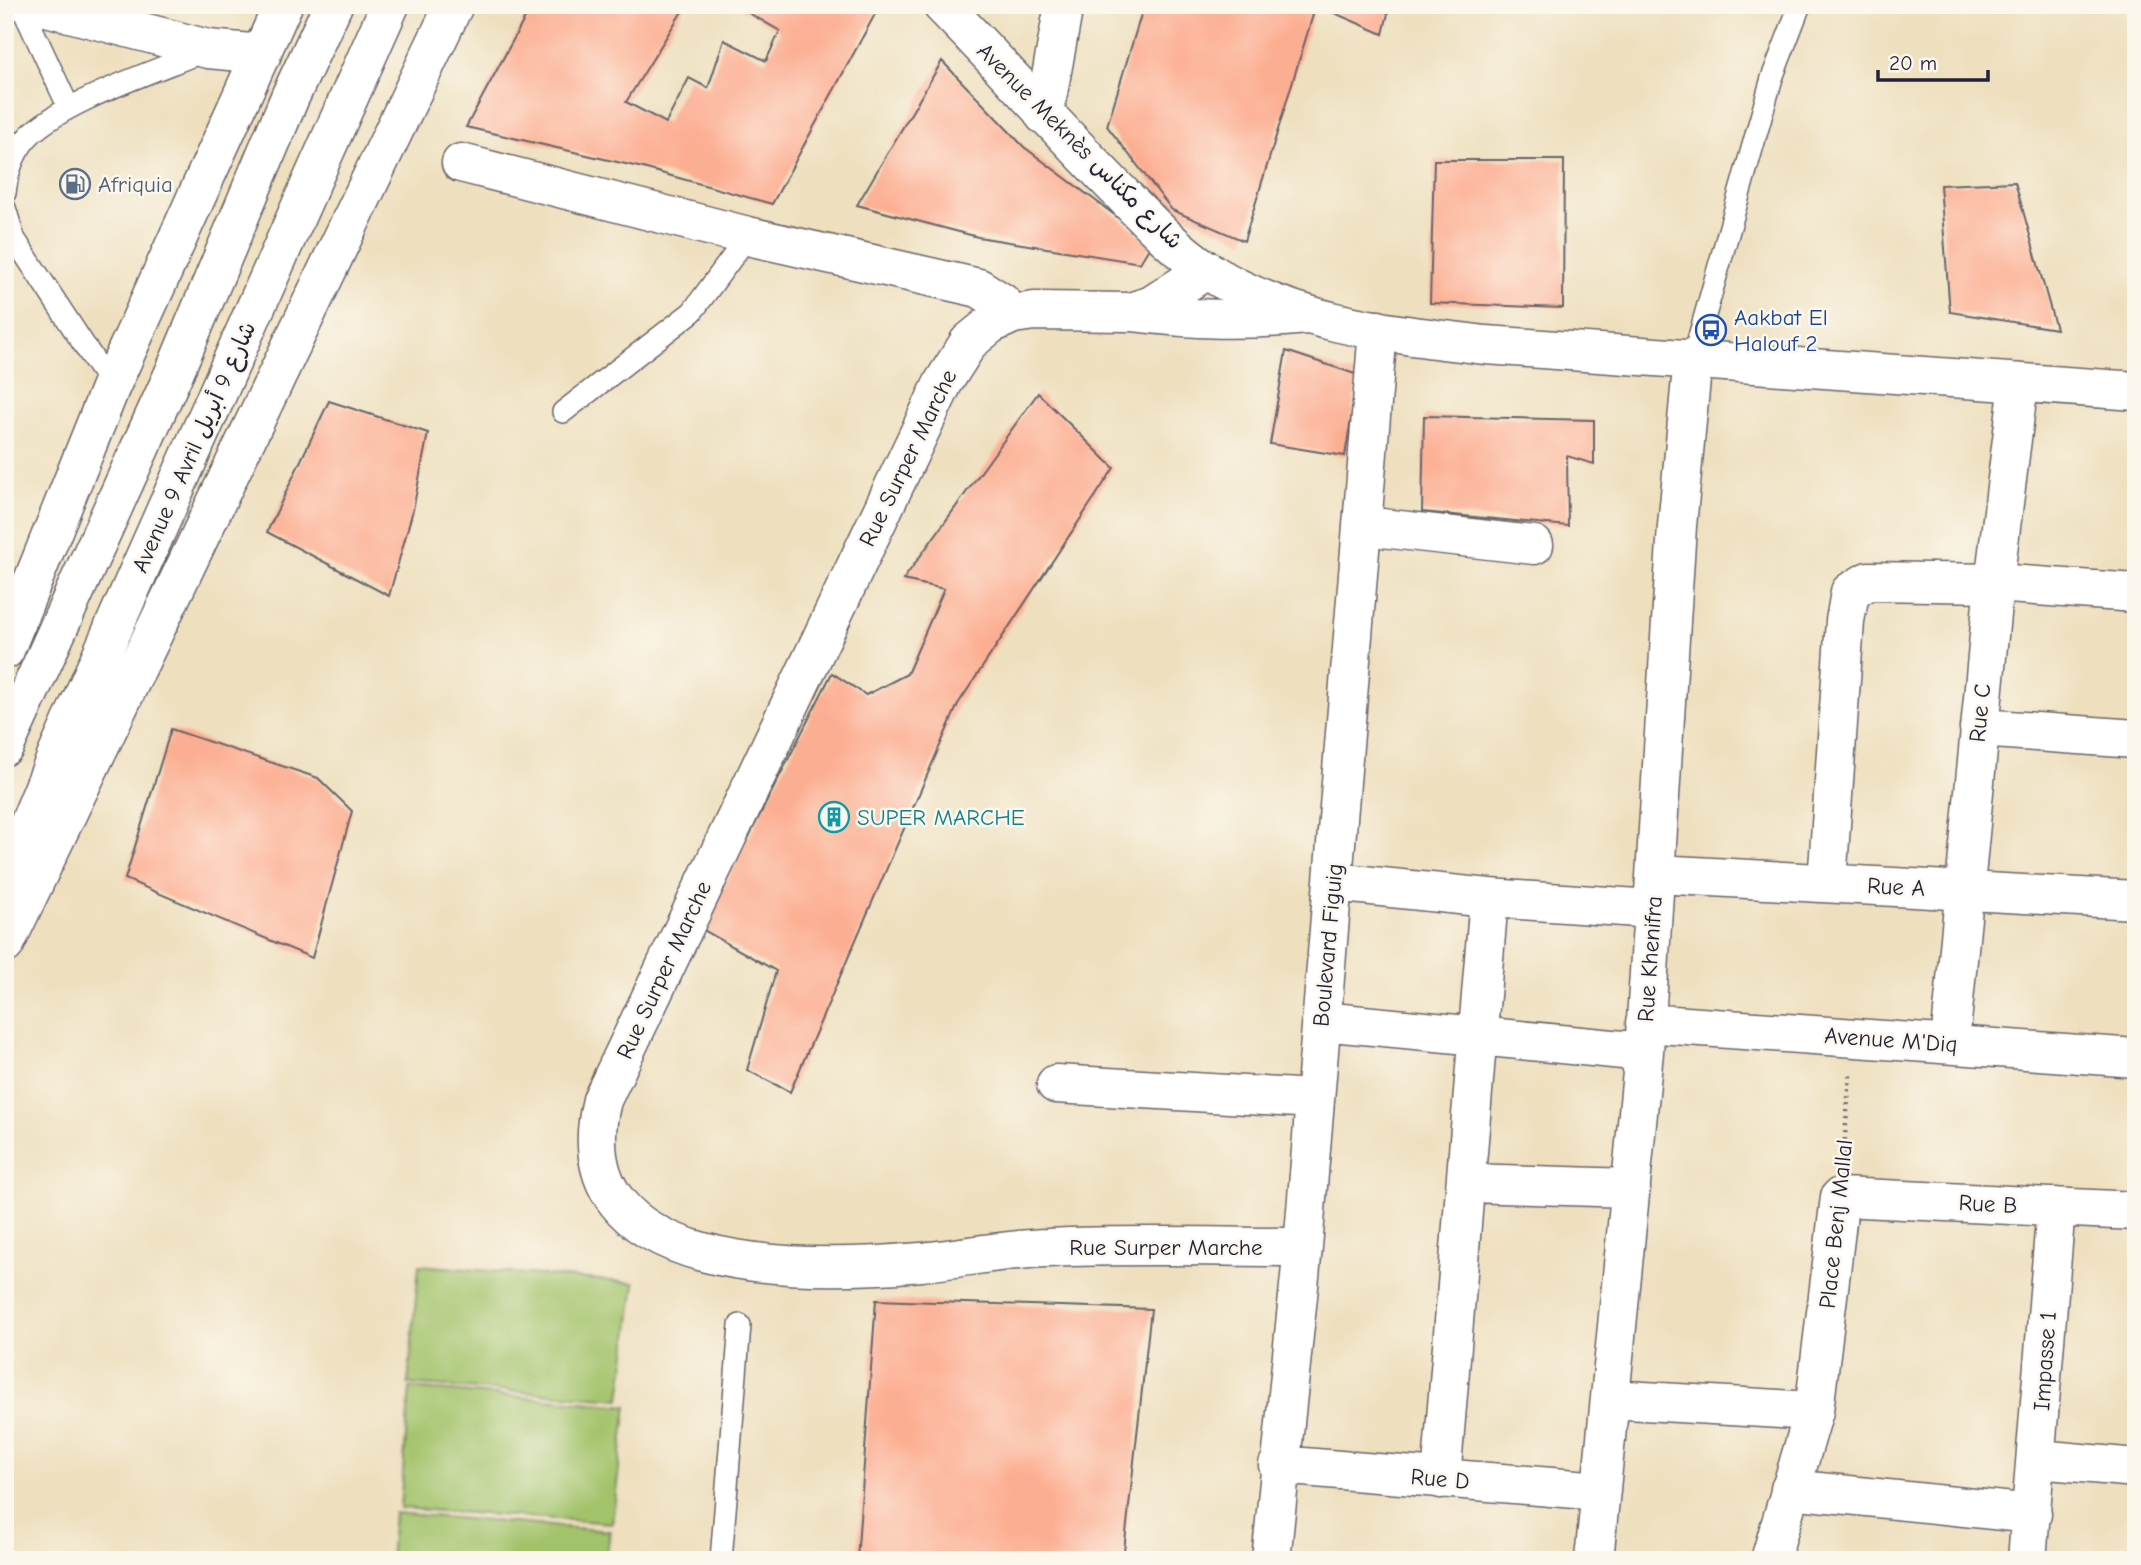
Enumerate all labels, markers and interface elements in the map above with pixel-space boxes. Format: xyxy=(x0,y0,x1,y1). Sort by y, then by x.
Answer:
street label: Avenue Meknès شارع مكناس xyxy=(970,38,1188,256)
scale bar xyxy=(1878,38,1989,82)
text: 20 m xyxy=(1889,51,1937,75)
fuel station icon: Afriquia xyxy=(58,167,92,201)
place label: Afriquia xyxy=(98,171,173,198)
place label: Aakbat El Halouf 2 xyxy=(1734,304,1828,357)
bus stop icon: Aakbat El Halouf 2 xyxy=(1694,313,1728,347)
street label: Avenue 9 Avril شارع 9 أبريل xyxy=(125,317,263,577)
street label: Rue Surper Marche xyxy=(853,365,963,551)
street label: Rue C xyxy=(1964,682,1996,744)
building icon: SUPER MARCHE xyxy=(817,800,851,834)
place label: SUPER MARCHE xyxy=(857,804,1025,831)
street label: Boulevard Figuig xyxy=(1307,862,1349,1028)
street label: Rue A xyxy=(1866,872,1926,902)
street label: Rue Surper Marche xyxy=(611,877,717,1063)
street label: Rue Khenifra xyxy=(1632,895,1668,1023)
street label: Avenue M'Diq xyxy=(1824,1022,1958,1058)
street label: Place Benj Mallal xyxy=(1814,1138,1858,1310)
street label: Rue B xyxy=(1958,1189,2018,1219)
street label: Rue Surper Marche xyxy=(1069,1234,1263,1261)
street label: Impasse 1 xyxy=(2028,1310,2062,1412)
street label: Rue D xyxy=(1409,1463,1471,1495)

